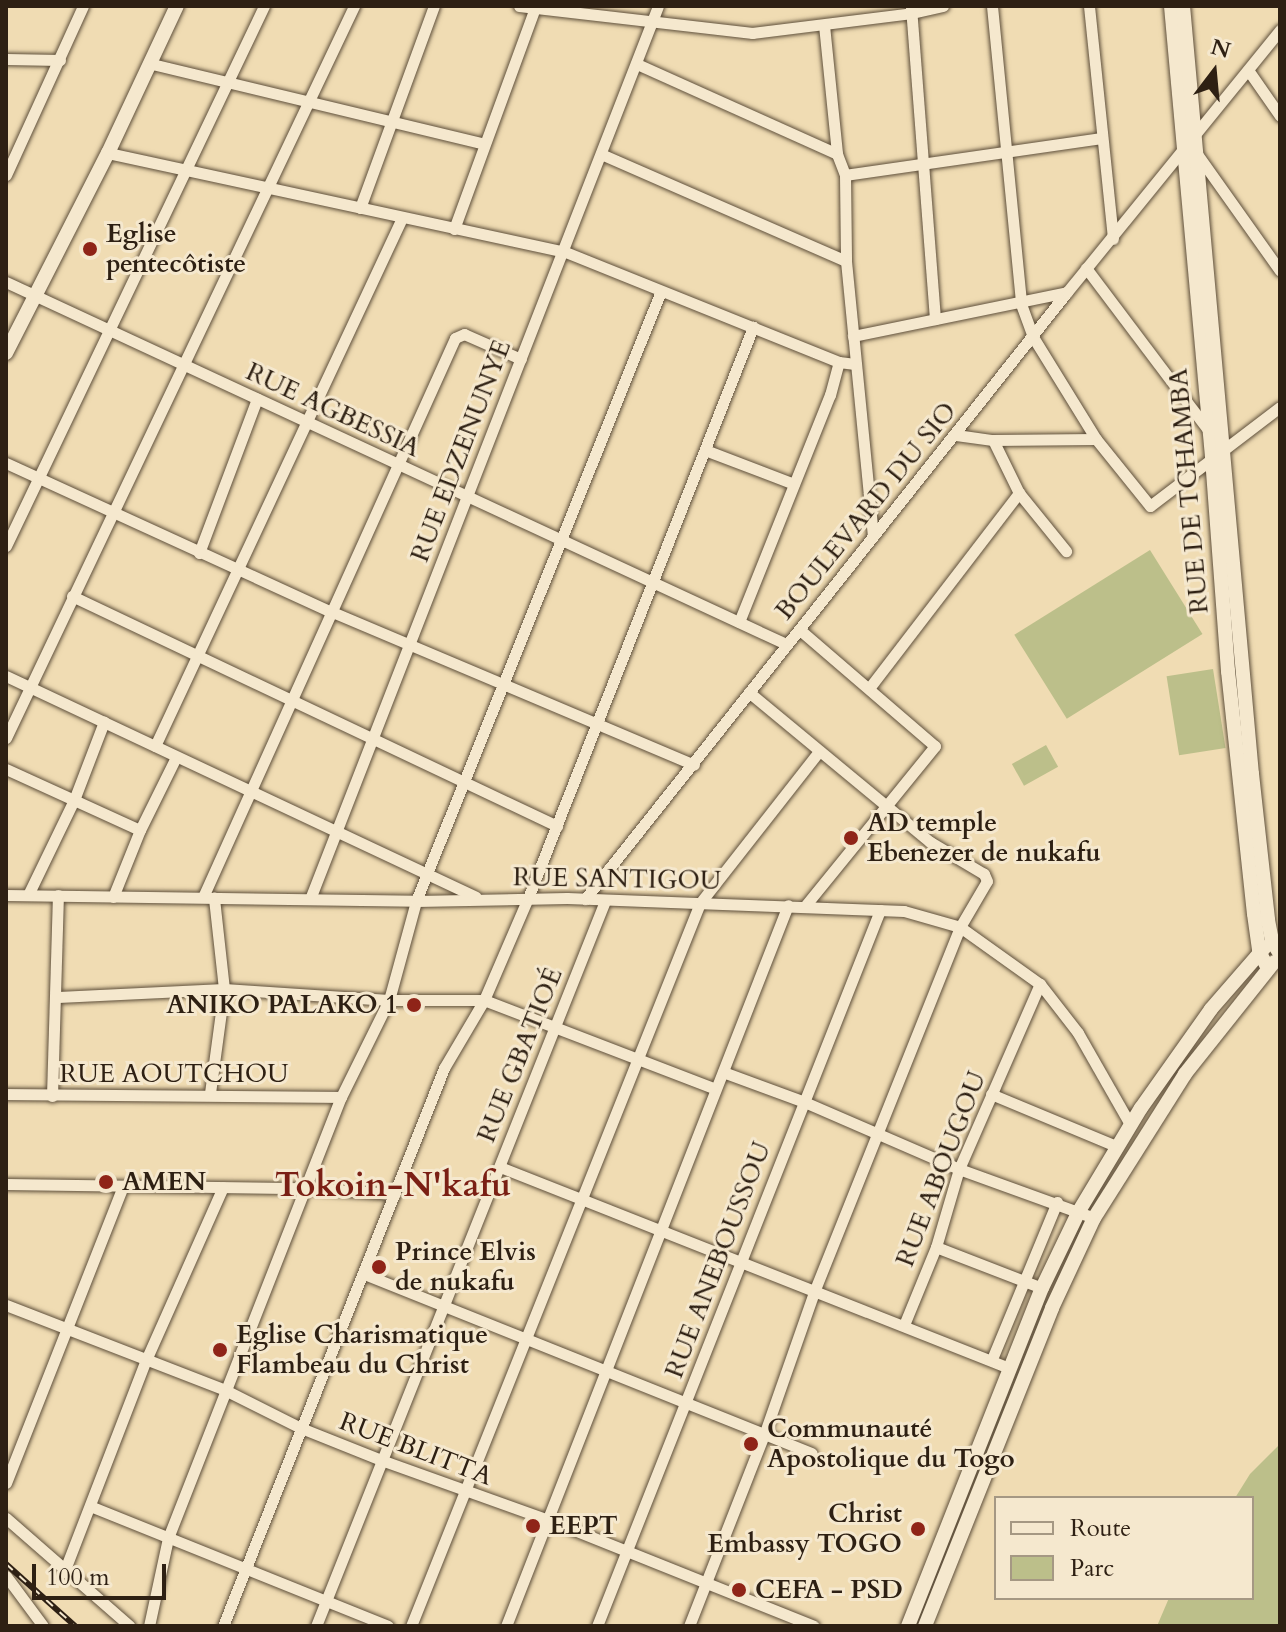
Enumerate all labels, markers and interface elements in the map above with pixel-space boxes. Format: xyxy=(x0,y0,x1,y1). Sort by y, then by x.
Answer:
north arrow xyxy=(1174,32,1254,112)
text: N xyxy=(1207,32,1234,66)
place label: Eglise pentecôtiste xyxy=(106,218,246,280)
marker: Eglise pentecôtiste xyxy=(81,240,99,258)
street label: RUE EDZENUNYE xyxy=(404,336,518,566)
street label: RUE AGBESSIA xyxy=(241,356,425,464)
street label: RUE DE TCHAMBA xyxy=(1163,367,1215,615)
street label: BOULEVARD DU SIO xyxy=(769,396,963,626)
place label: AD temple Ebenezer de nukafu xyxy=(867,807,1101,868)
marker: AD temple Ebenezer de nukafu xyxy=(842,829,860,847)
street label: RUE SANTIGOU xyxy=(513,862,721,896)
street label: RUE GBATIOÉ xyxy=(471,963,569,1147)
place label: ANIKO PALAKO 1 xyxy=(166,989,398,1021)
marker: ANIKO PALAKO 1 xyxy=(405,996,423,1014)
street label: RUE AOUTCHOU xyxy=(60,1058,288,1090)
street label: RUE ABOUGOU xyxy=(889,1067,993,1271)
street label: RUE ANEBOUSSOU xyxy=(659,1138,777,1382)
place label: AMEN xyxy=(122,1166,206,1198)
district label: Tokoin-N'kafu xyxy=(275,1166,511,1206)
marker: AMEN xyxy=(97,1173,115,1191)
place label: Prince Elvis de nukafu xyxy=(395,1236,536,1298)
marker: Prince Elvis de nukafu xyxy=(370,1258,388,1276)
place label: Eglise Charismatique Flambeau du Christ xyxy=(236,1319,488,1380)
marker: Eglise Charismatique Flambeau du Christ xyxy=(211,1341,229,1359)
street label: RUE BLITTA xyxy=(335,1406,497,1492)
place label: Communauté Apostolique du Togo xyxy=(767,1413,1015,1474)
marker: Communauté Apostolique du Togo xyxy=(742,1435,760,1453)
legend xyxy=(994,1496,1254,1600)
place label: Christ Embassy TOGO xyxy=(707,1498,902,1560)
place label: EEPT xyxy=(549,1510,618,1542)
text: Route xyxy=(1070,1512,1131,1545)
marker: EEPT xyxy=(524,1517,542,1535)
marker: Christ Embassy TOGO xyxy=(909,1520,927,1538)
scale bar xyxy=(36,1548,170,1598)
text: Parc xyxy=(1070,1552,1114,1585)
text: 100 m xyxy=(46,1561,110,1594)
place label: CEFA - PSD xyxy=(755,1574,903,1606)
marker: CEFA - PSD xyxy=(730,1581,748,1599)

